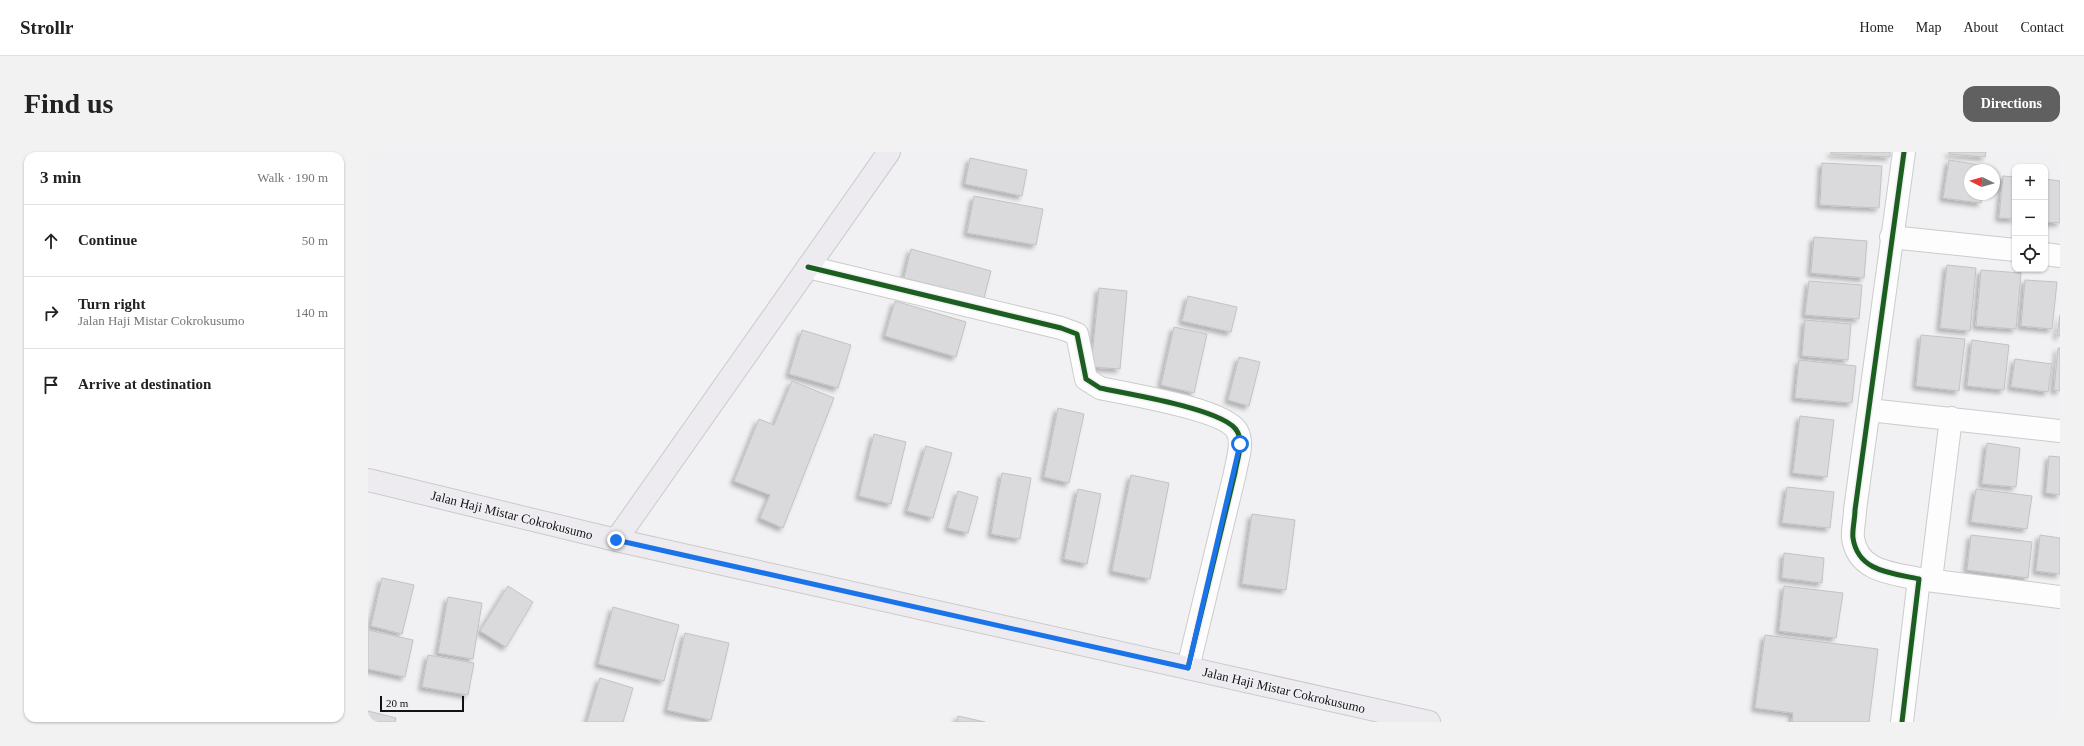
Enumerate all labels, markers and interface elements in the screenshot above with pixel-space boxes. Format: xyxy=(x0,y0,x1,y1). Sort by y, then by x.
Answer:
text: Strollr xyxy=(20,17,73,38)
text: Home xyxy=(1860,20,1894,35)
text: Map xyxy=(1916,20,1941,35)
text: About xyxy=(1963,20,1998,35)
text: Contact xyxy=(2020,20,2064,35)
button: Directions xyxy=(1963,86,2060,122)
text: Find us xyxy=(24,88,114,119)
north arrow xyxy=(1964,164,2000,200)
map controls xyxy=(2012,164,2048,272)
button: + xyxy=(2012,164,2048,200)
text: 3 min xyxy=(40,168,81,187)
text: Walk · 190 m xyxy=(257,170,328,185)
button: − xyxy=(2012,200,2048,236)
icon: ahead xyxy=(40,230,62,252)
text: Continue xyxy=(78,232,137,248)
text: 50 m xyxy=(302,233,328,248)
button: locate xyxy=(2012,236,2048,272)
text: Turn right xyxy=(78,296,145,312)
icon: right xyxy=(40,302,62,324)
text: 140 m xyxy=(295,305,328,320)
text: Jalan Haji Mistar Cokrokusumo xyxy=(78,313,244,328)
icon: arrive xyxy=(40,374,62,396)
text: Arrive at destination xyxy=(78,376,211,392)
route start xyxy=(1231,435,1249,453)
street label: Jalan Haji Mistar Cokrokusumo xyxy=(429,488,595,542)
route end xyxy=(607,531,625,549)
street label: Jalan Haji Mistar Cokrokusumo xyxy=(1201,664,1367,716)
scale bar xyxy=(380,694,464,713)
text: 20 m xyxy=(386,697,408,709)

